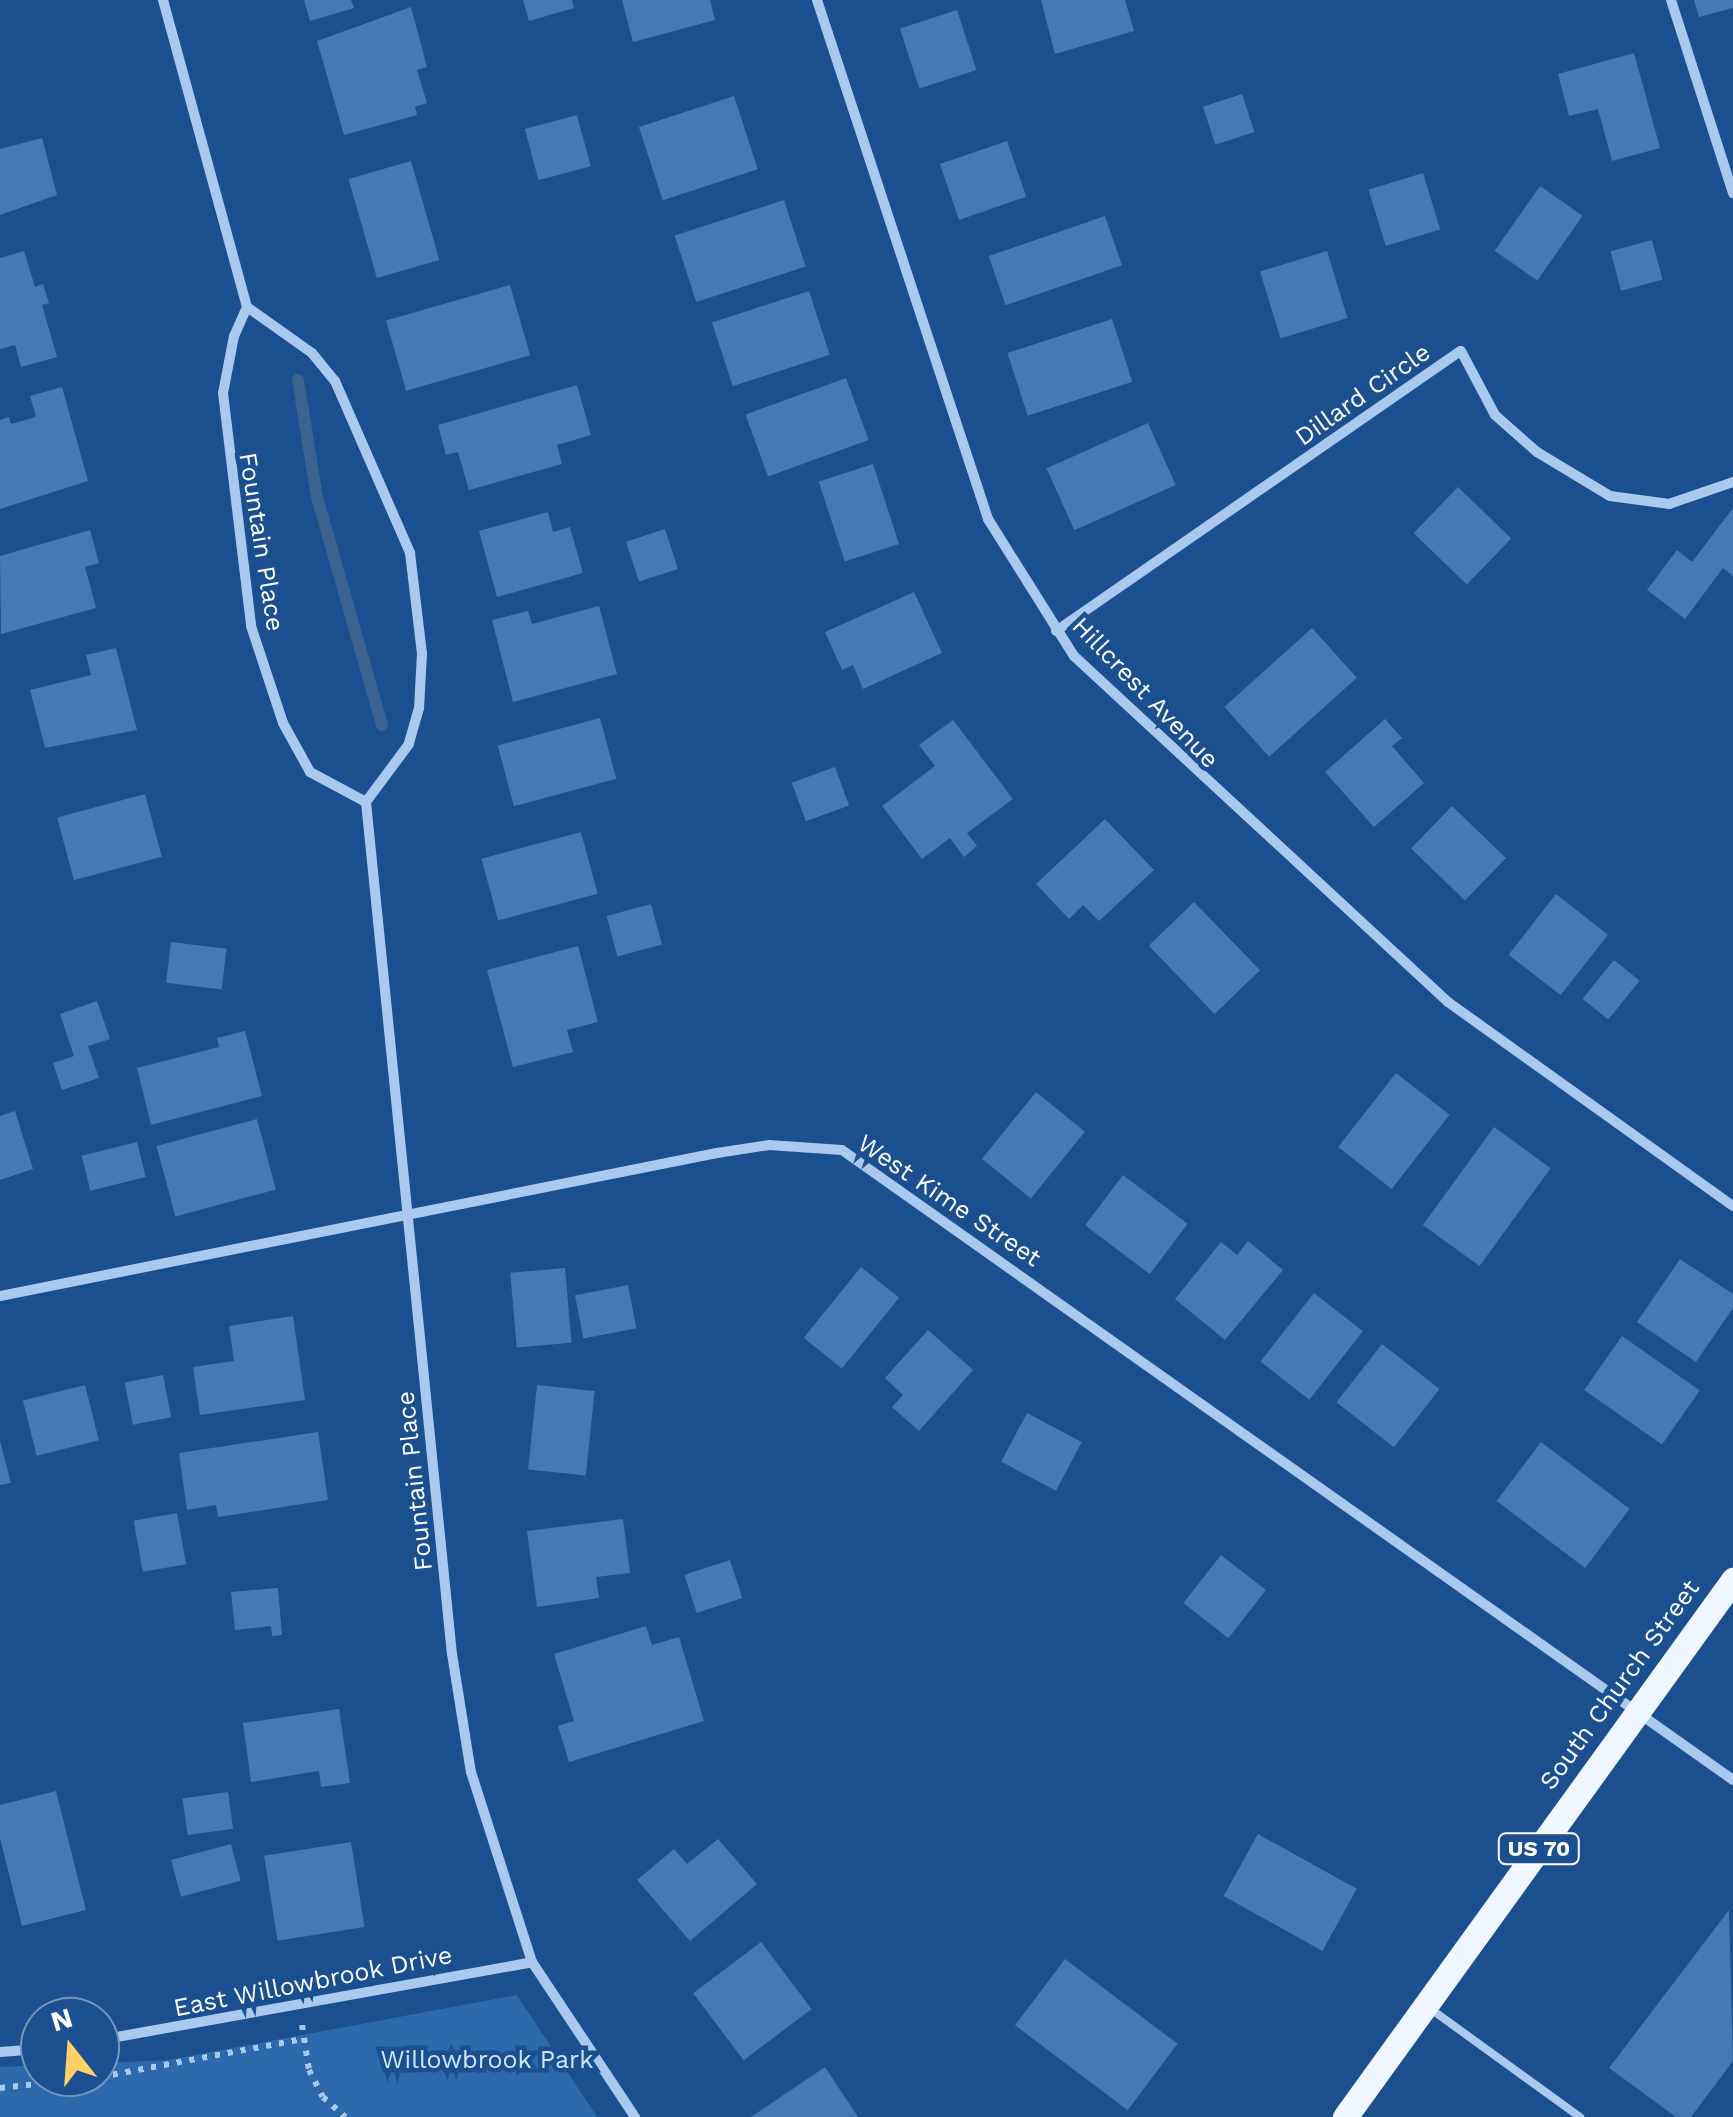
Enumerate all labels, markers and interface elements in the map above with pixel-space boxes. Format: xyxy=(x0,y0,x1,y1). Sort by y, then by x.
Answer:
street label: Dillard Circle xyxy=(1290,337,1436,453)
street label: Fountain Place xyxy=(232,451,290,633)
street label: Hillcrest Avenue xyxy=(1065,611,1225,775)
street label: West Kime Street xyxy=(852,1128,1046,1274)
street label: Fountain Place xyxy=(391,1390,439,1572)
street label: South Church Street xyxy=(1534,1574,1706,1796)
road number: US 70 xyxy=(1496,1832,1582,1866)
street label: East Willowbrook Drive xyxy=(171,1940,455,2024)
north arrow xyxy=(20,1997,120,2097)
text: N xyxy=(47,2001,76,2039)
park label: Willowbrook Park xyxy=(380,2045,594,2075)

